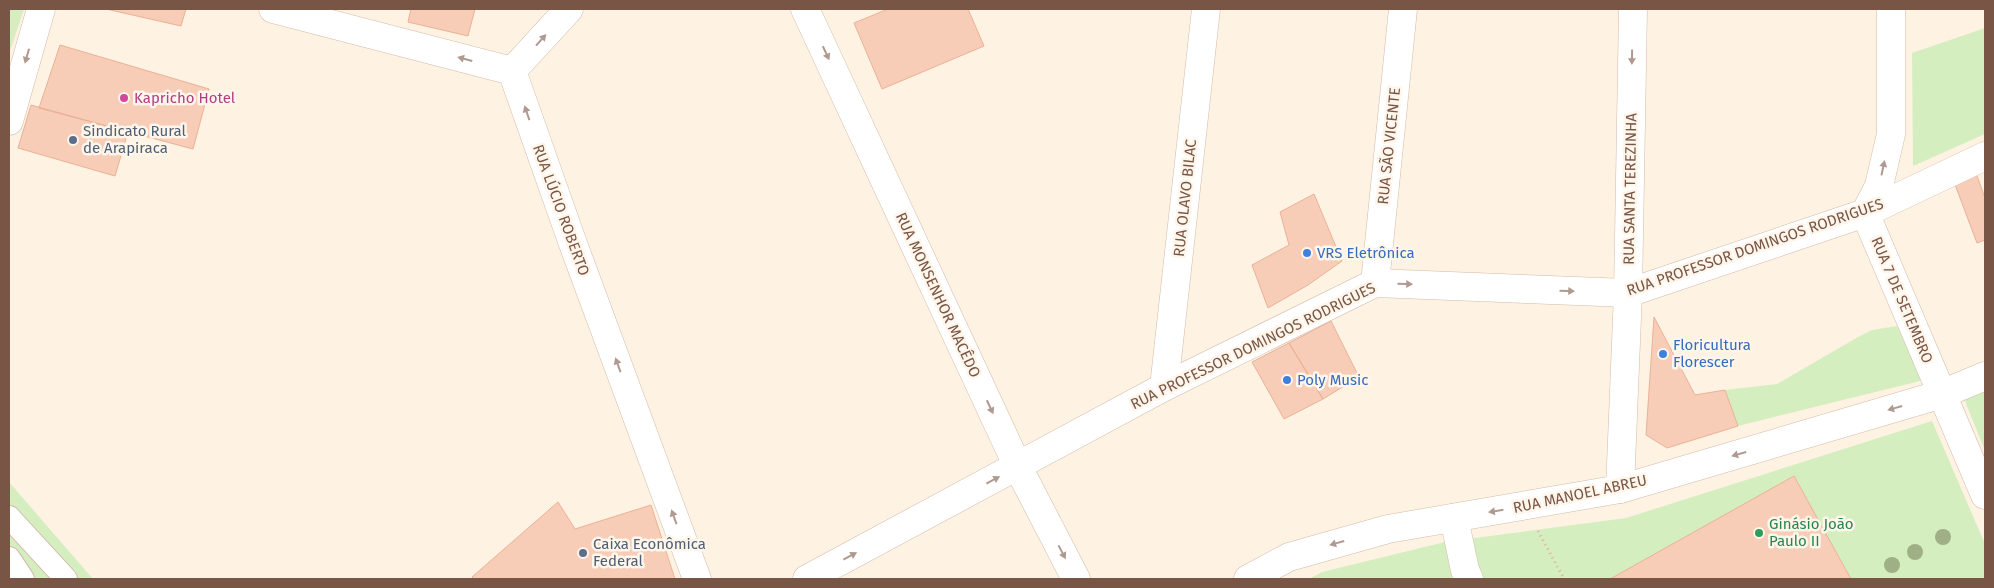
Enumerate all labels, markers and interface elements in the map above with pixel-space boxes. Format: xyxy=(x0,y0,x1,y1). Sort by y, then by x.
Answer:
one-way arrow xyxy=(535,34,547,46)
one-way arrow xyxy=(822,46,830,60)
one-way arrow xyxy=(23,48,31,63)
one-way arrow xyxy=(1628,50,1636,66)
one-way arrow xyxy=(458,55,473,63)
street label: RUA SÃO VICENTE xyxy=(1374,87,1404,205)
place label: Kapricho Hotel xyxy=(134,89,236,107)
marker: Kapricho Hotel xyxy=(118,92,130,104)
one-way arrow xyxy=(523,105,531,120)
street label: RUA SANTA TEREZINHA xyxy=(1620,113,1640,265)
place label: Sindicato Rural de Arapiraca xyxy=(83,122,187,157)
marker: Sindicato Rural de Arapiraca xyxy=(67,134,79,146)
street label: RUA OLAVO BILAC xyxy=(1170,138,1200,258)
street label: RUA LÚCIO ROBERTO xyxy=(529,142,593,278)
one-way arrow xyxy=(1879,161,1887,176)
street label: RUA PROFESSOR DOMINGOS RODRIGUES xyxy=(1624,194,1886,300)
street label: RUA MONSENHOR MACÊDO xyxy=(892,210,984,380)
street label: RUA 7 DE SETEMBRO xyxy=(1867,234,1937,366)
place label: VRS Eletrônica xyxy=(1317,244,1415,262)
marker: VRS Eletrônica xyxy=(1301,247,1313,259)
street label: RUA PROFESSOR DOMINGOS RODRIGUES xyxy=(1128,279,1378,413)
one-way arrow xyxy=(1397,280,1413,288)
one-way arrow xyxy=(1560,287,1576,295)
place label: Floricultura Florescer xyxy=(1673,336,1751,371)
marker: Floricultura Florescer xyxy=(1657,348,1669,360)
one-way arrow xyxy=(614,357,621,372)
place label: Poly Music xyxy=(1297,371,1368,389)
marker: Poly Music xyxy=(1281,374,1293,386)
one-way arrow xyxy=(986,400,994,414)
one-way arrow xyxy=(1888,405,1903,413)
one-way arrow xyxy=(1732,450,1747,458)
street label: RUA MANOEL ABREU xyxy=(1511,471,1649,517)
one-way arrow xyxy=(986,476,1000,484)
one-way arrow xyxy=(1488,507,1504,515)
one-way arrow xyxy=(670,509,678,524)
place label: Ginásio João Paulo II xyxy=(1769,515,1854,550)
marker: Ginásio João Paulo II xyxy=(1753,527,1765,539)
place label: Caixa Econômica Federal xyxy=(593,535,706,570)
one-way arrow xyxy=(1330,540,1345,548)
one-way arrow xyxy=(1058,545,1066,559)
marker: Caixa Econômica Federal xyxy=(577,547,589,559)
one-way arrow xyxy=(842,552,857,560)

